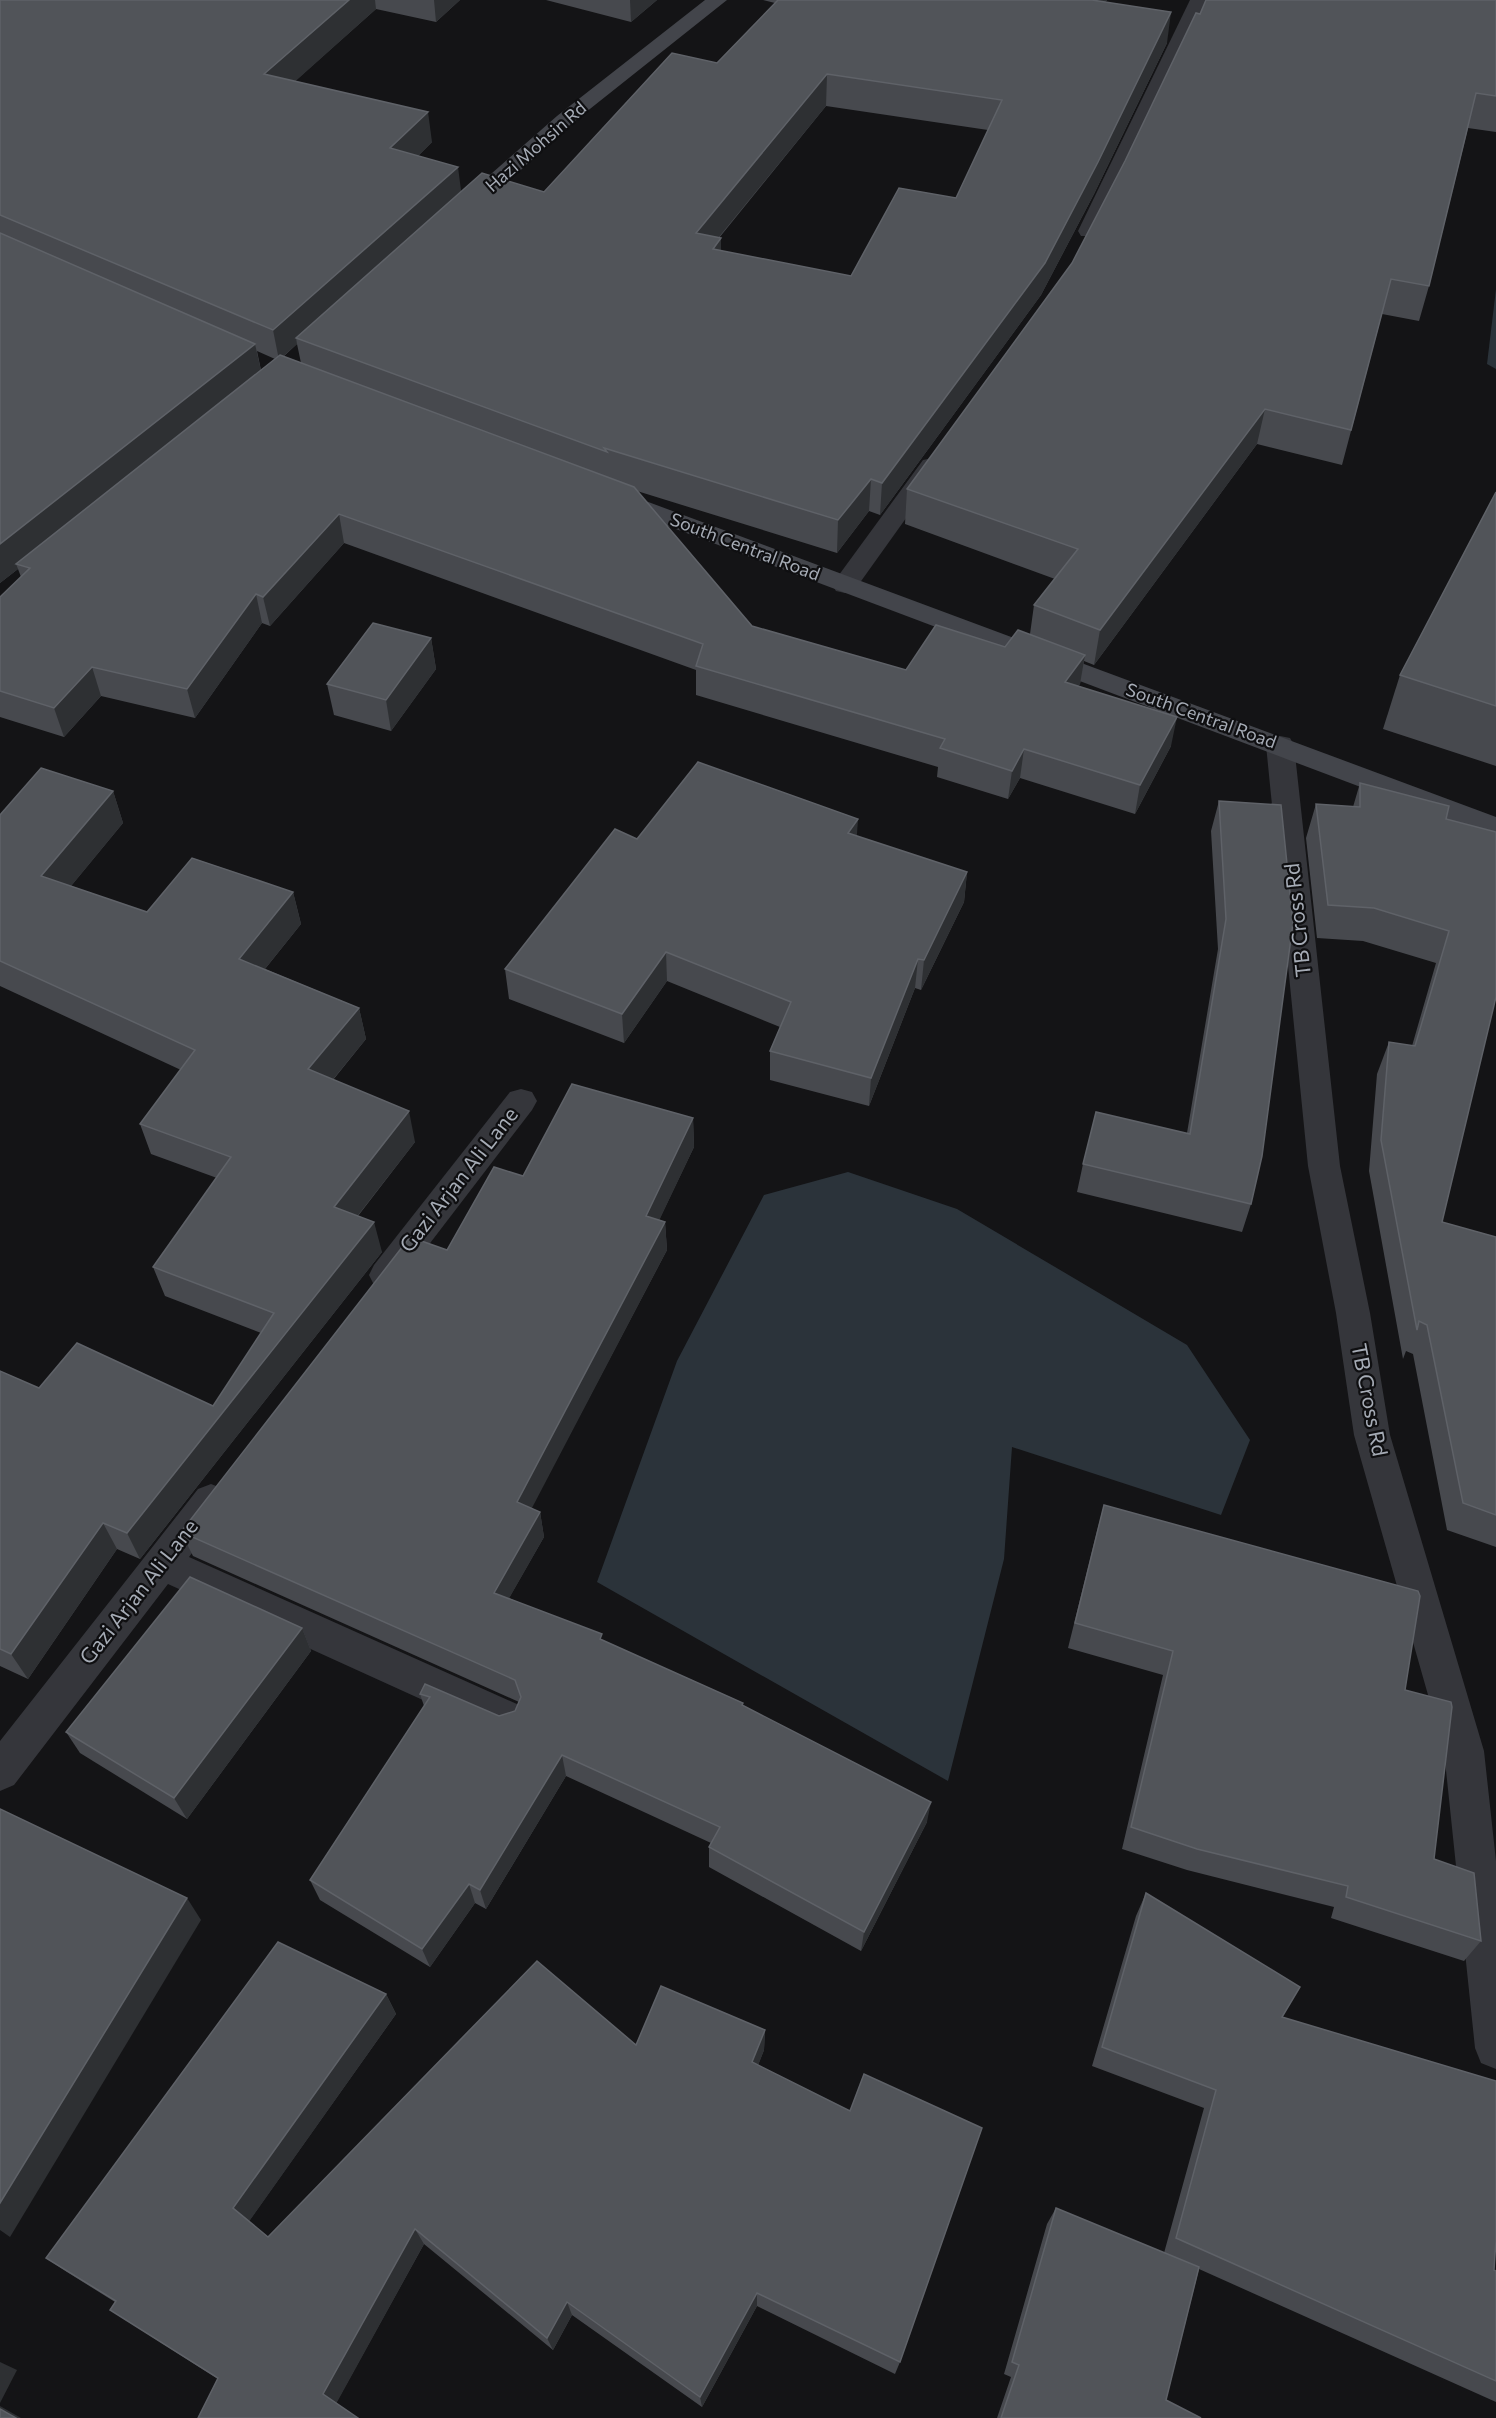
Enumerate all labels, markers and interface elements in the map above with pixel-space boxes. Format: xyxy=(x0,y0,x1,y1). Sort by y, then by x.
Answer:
street label: Hazi Mohsin Rd xyxy=(480,96,590,196)
street label: South Central Road xyxy=(667,507,823,585)
street label: South Central Road xyxy=(1123,678,1280,753)
street label: TB Cross Rd xyxy=(1278,862,1315,978)
street label: Gazi Arjan Ali Lane xyxy=(394,1102,522,1256)
street label: TB Cross Rd xyxy=(1347,1341,1394,1458)
street label: Gazi Arjan Ali Lane xyxy=(74,1514,202,1668)

